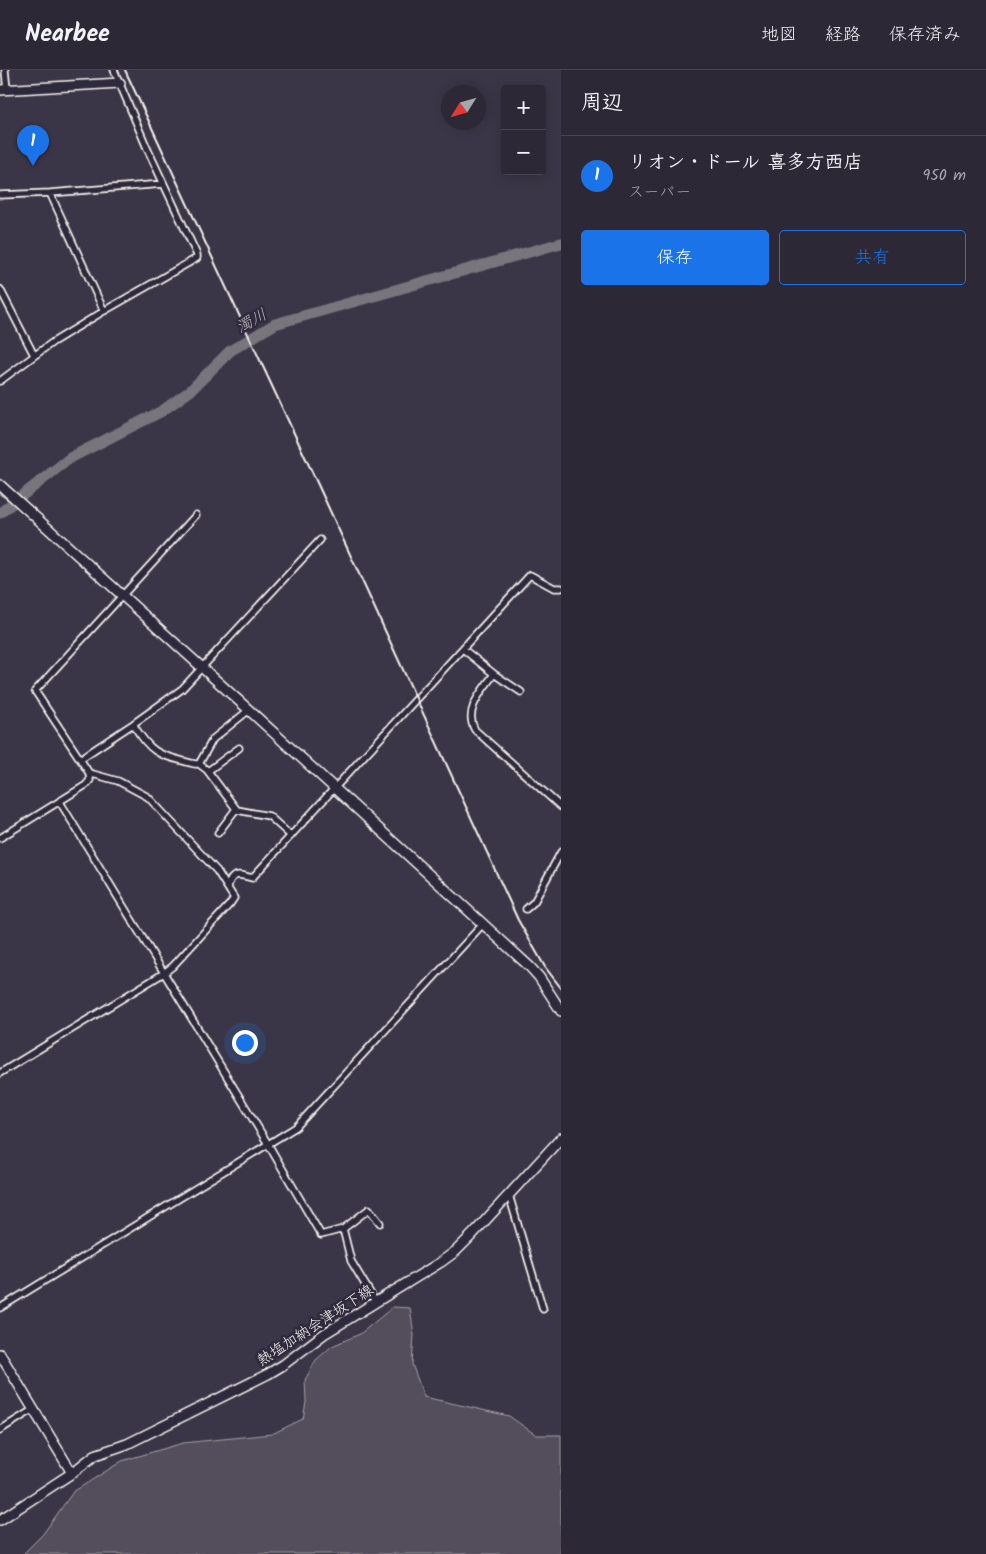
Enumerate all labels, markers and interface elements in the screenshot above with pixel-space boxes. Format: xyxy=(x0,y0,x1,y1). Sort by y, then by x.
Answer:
text: Nearbee xyxy=(25,15,110,54)
text: 地図 xyxy=(761,21,797,50)
text: 経路 xyxy=(825,21,861,50)
text: 保存済み xyxy=(889,21,961,50)
north arrow xyxy=(441,85,486,130)
map controls xyxy=(501,85,546,175)
button: + xyxy=(501,85,546,130)
text: 周辺 xyxy=(581,87,623,120)
pin: 1 xyxy=(17,125,49,166)
button: − xyxy=(501,130,546,175)
text: リオン・ドール 喜多方西店 xyxy=(628,148,863,178)
text: 1 xyxy=(595,163,599,188)
text: 950 m xyxy=(922,163,966,188)
text: スーパー xyxy=(628,180,691,205)
button: 保存 xyxy=(581,230,769,285)
button: 共有 xyxy=(779,230,966,285)
water label: 濁川 xyxy=(232,303,272,340)
your location xyxy=(232,1030,258,1056)
street label: 熱塩加納会津坂下線 xyxy=(252,1279,379,1373)

